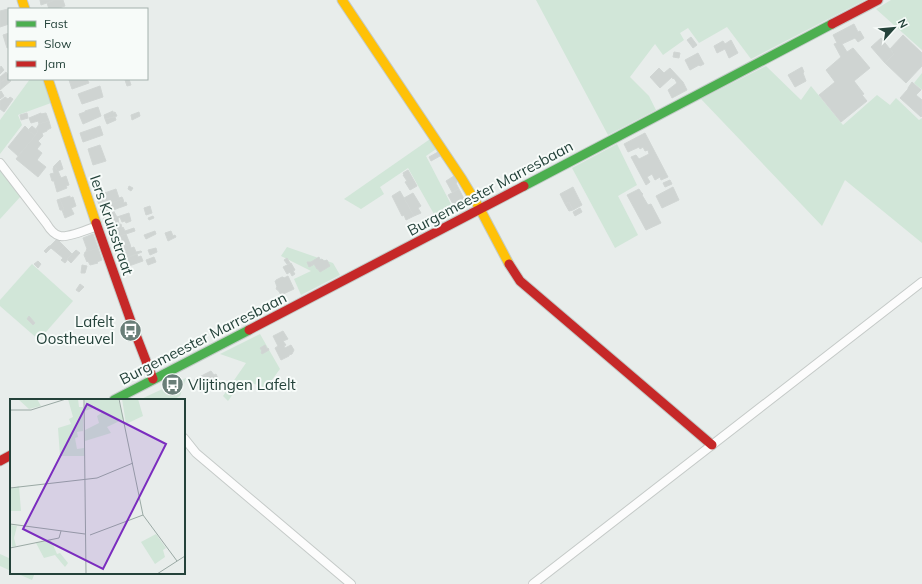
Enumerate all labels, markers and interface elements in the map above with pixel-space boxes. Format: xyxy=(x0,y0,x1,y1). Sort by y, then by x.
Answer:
legend xyxy=(8,8,148,80)
north arrow xyxy=(874,8,914,48)
text: Fast xyxy=(44,16,68,31)
text: N xyxy=(895,17,911,30)
text: Slow xyxy=(44,36,72,51)
text: Jam xyxy=(44,56,66,71)
street label: Burgemeester Marresbaan xyxy=(404,136,576,240)
street label: Iers Kruisstraat xyxy=(86,172,138,278)
street label: Burgemeester Marresbaan xyxy=(116,288,290,388)
place label: Lafelt Oostheuvel xyxy=(36,312,114,348)
bus stop icon: Lafelt Oostheuvel xyxy=(117,317,143,343)
bus stop icon: Vlijtingen Lafelt xyxy=(160,371,186,397)
place label: Vlijtingen Lafelt xyxy=(188,375,296,394)
inset map xyxy=(10,399,185,574)

